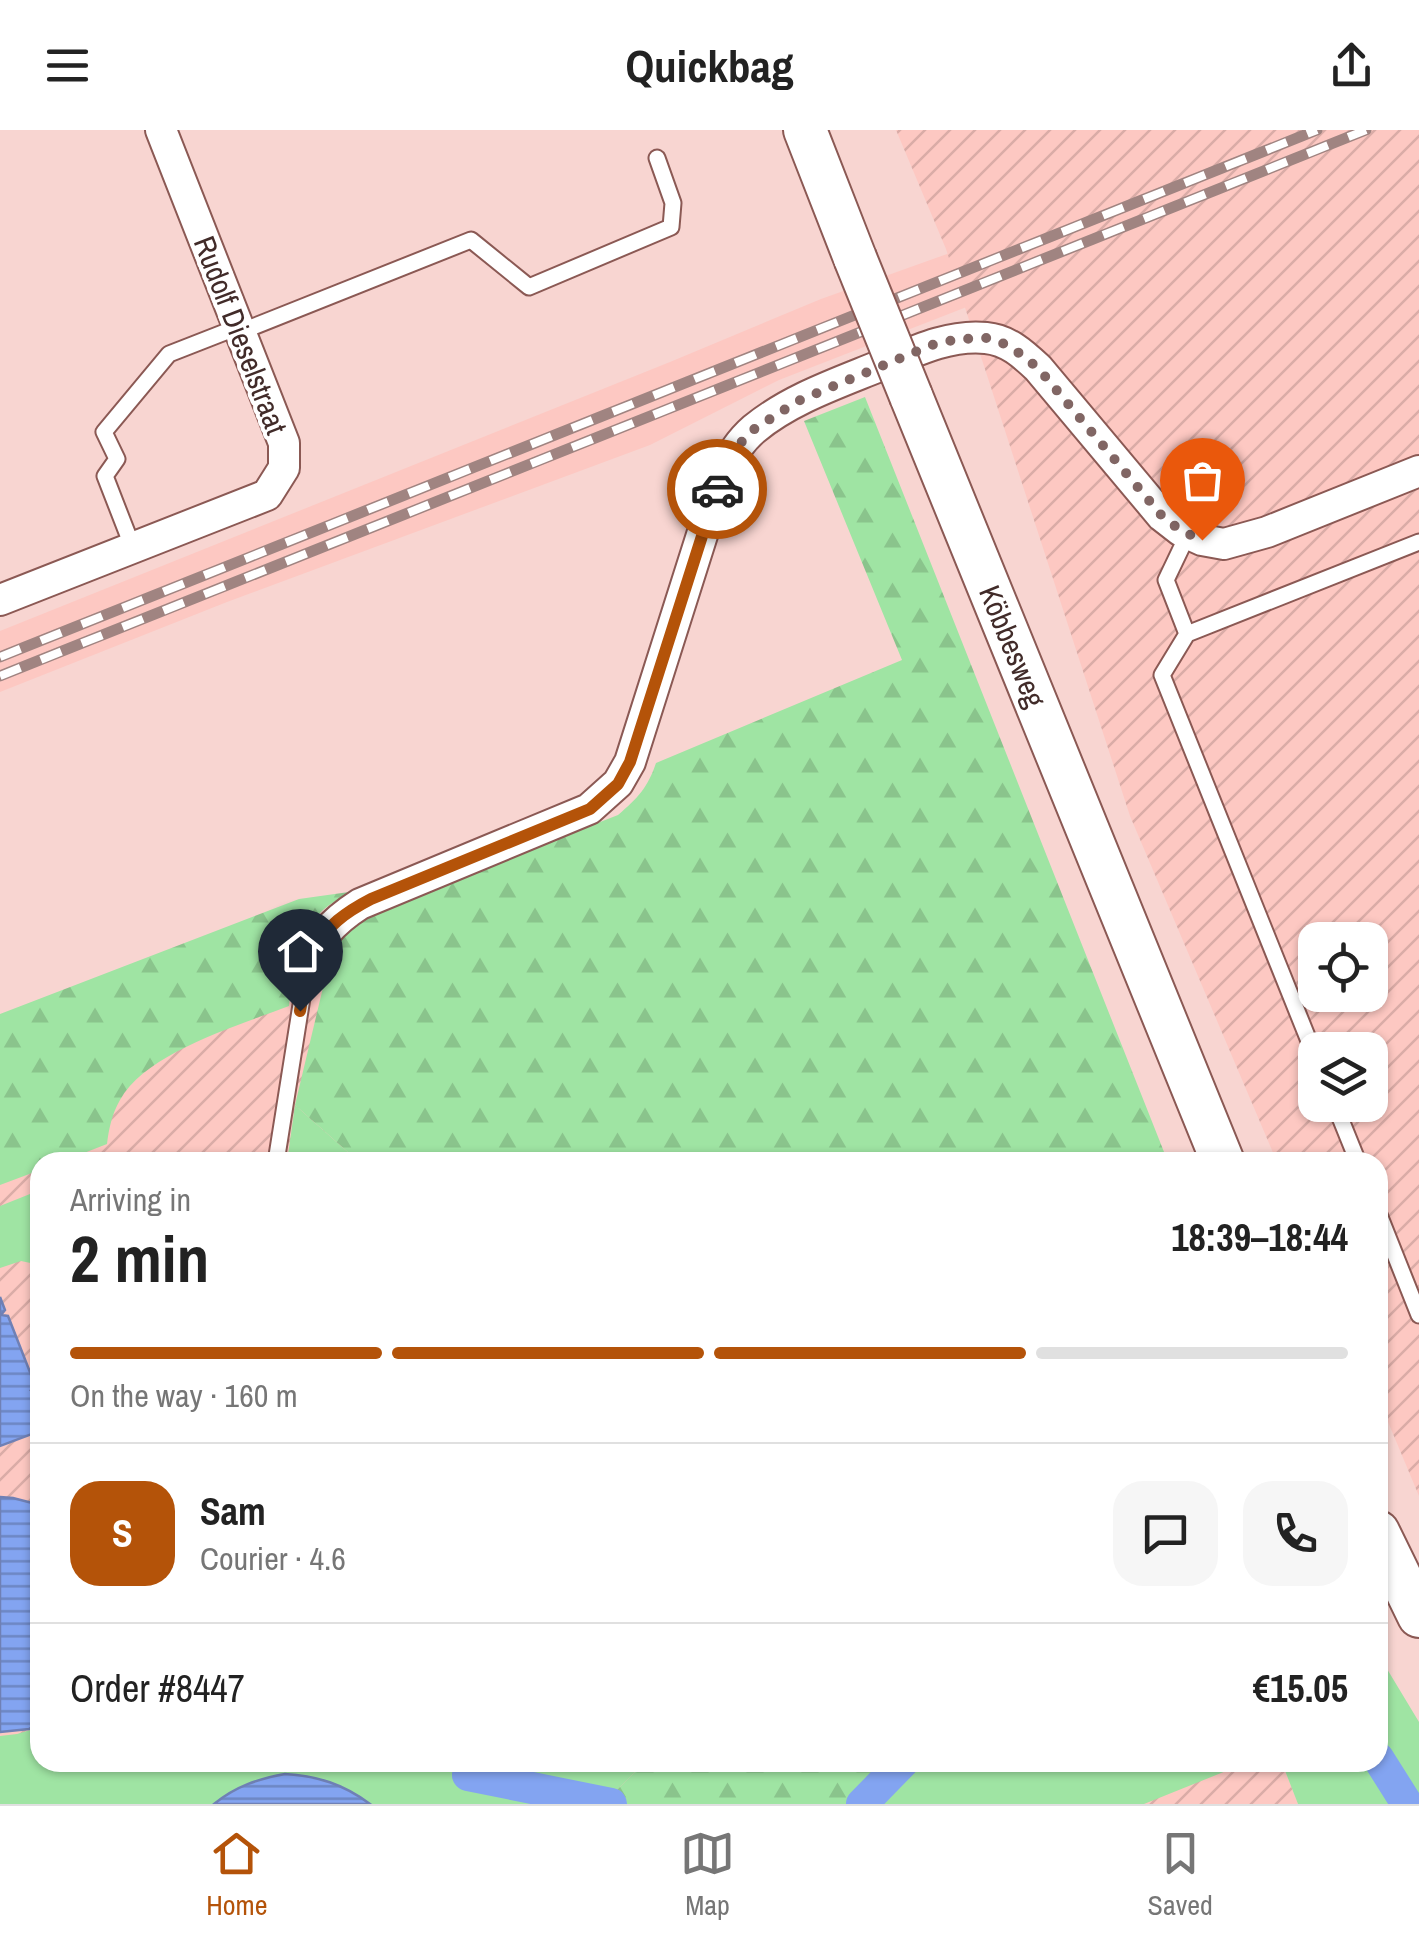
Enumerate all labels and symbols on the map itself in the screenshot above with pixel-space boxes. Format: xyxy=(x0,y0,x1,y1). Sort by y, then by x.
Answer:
street label: Rudolf Dieselstraat xyxy=(185,230,297,440)
pin xyxy=(1160,438,1245,541)
courier xyxy=(667,439,767,539)
street label: Köbbesweg xyxy=(970,579,1056,713)
pin xyxy=(258,909,343,1012)

